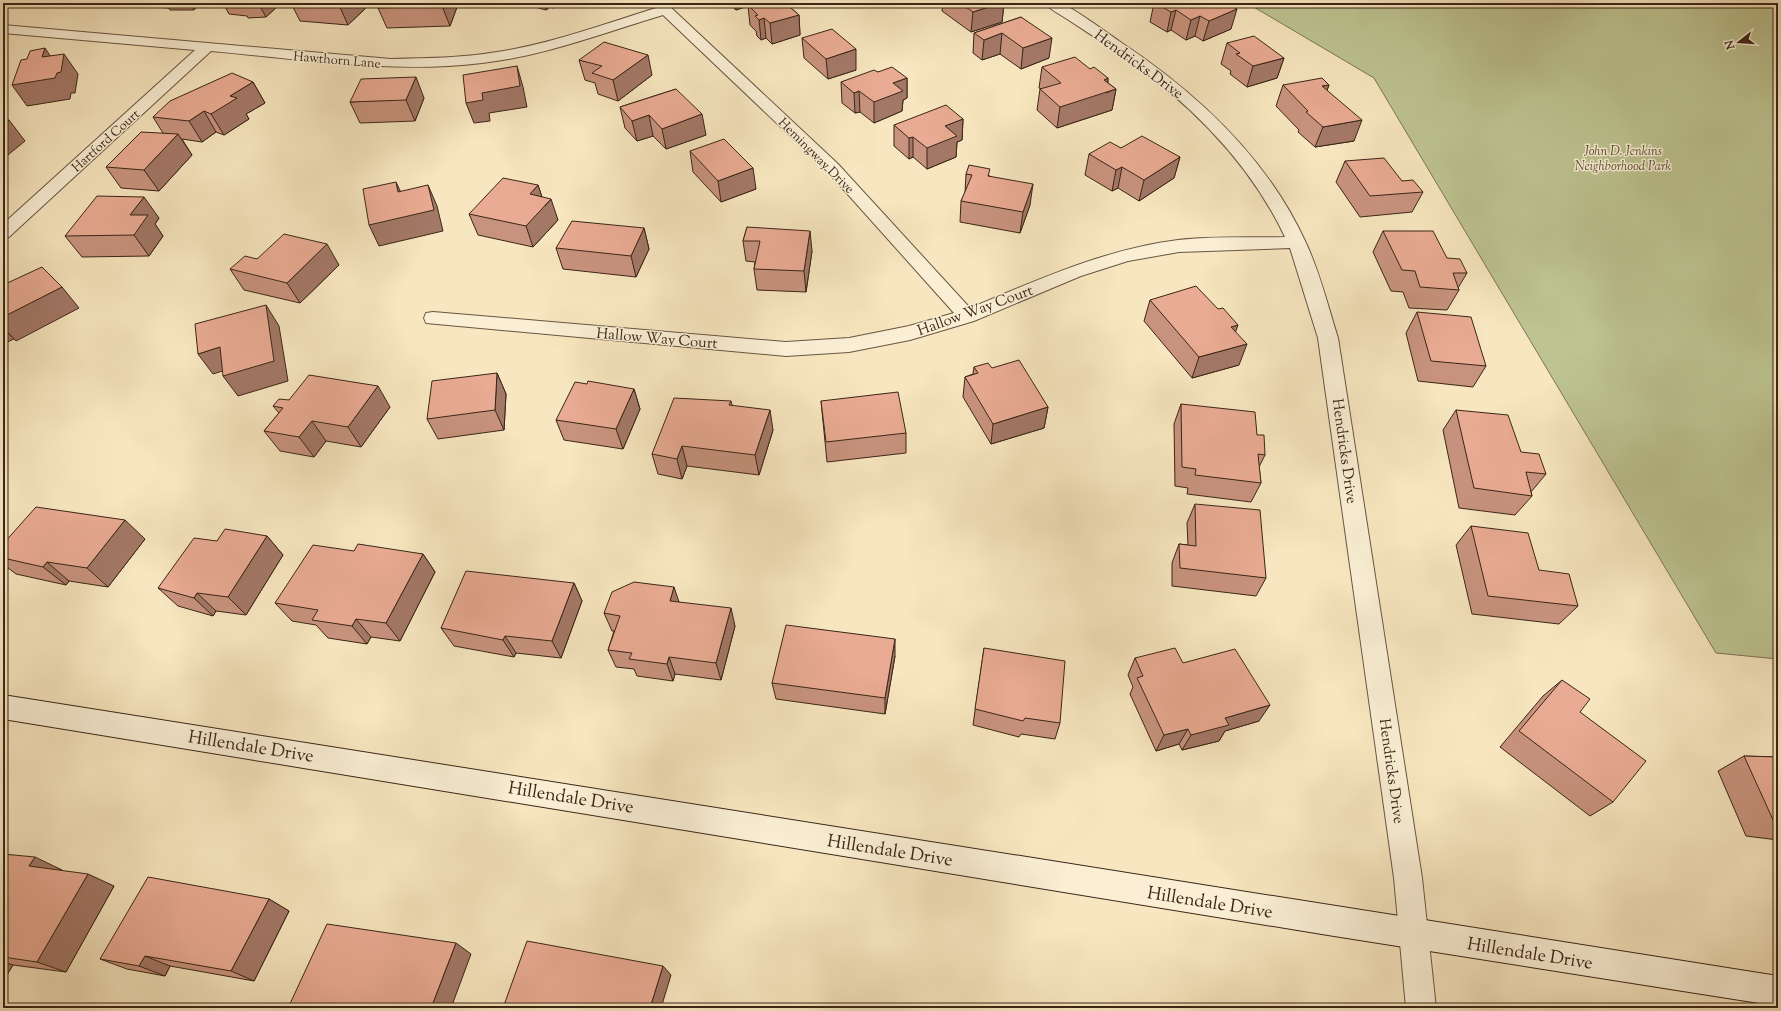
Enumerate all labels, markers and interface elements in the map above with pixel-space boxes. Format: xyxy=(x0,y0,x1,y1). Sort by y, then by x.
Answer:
north arrow xyxy=(1719,22,1759,62)
street label: Hendricks Drive xyxy=(1089,26,1187,105)
text: N xyxy=(1721,38,1740,52)
street label: Hawthorn Lane xyxy=(292,48,381,74)
street label: Hartford Court xyxy=(68,106,145,177)
street label: Hemingway Drive xyxy=(774,114,858,198)
park label: John D. Jenkins Neighborhood Park xyxy=(1575,143,1671,176)
street label: Hallow Way Court xyxy=(915,281,1036,342)
street label: Hallow Way Court xyxy=(595,324,718,355)
street label: Hendricks Drive xyxy=(1326,397,1361,505)
street label: Hendricks Drive xyxy=(1373,717,1408,825)
street label: Hillendale Drive xyxy=(186,725,315,771)
street label: Hillendale Drive xyxy=(506,776,635,822)
street label: Hillendale Drive xyxy=(825,829,954,875)
street label: Hillendale Drive xyxy=(1145,881,1274,927)
street label: Hillendale Drive xyxy=(1465,932,1594,978)

